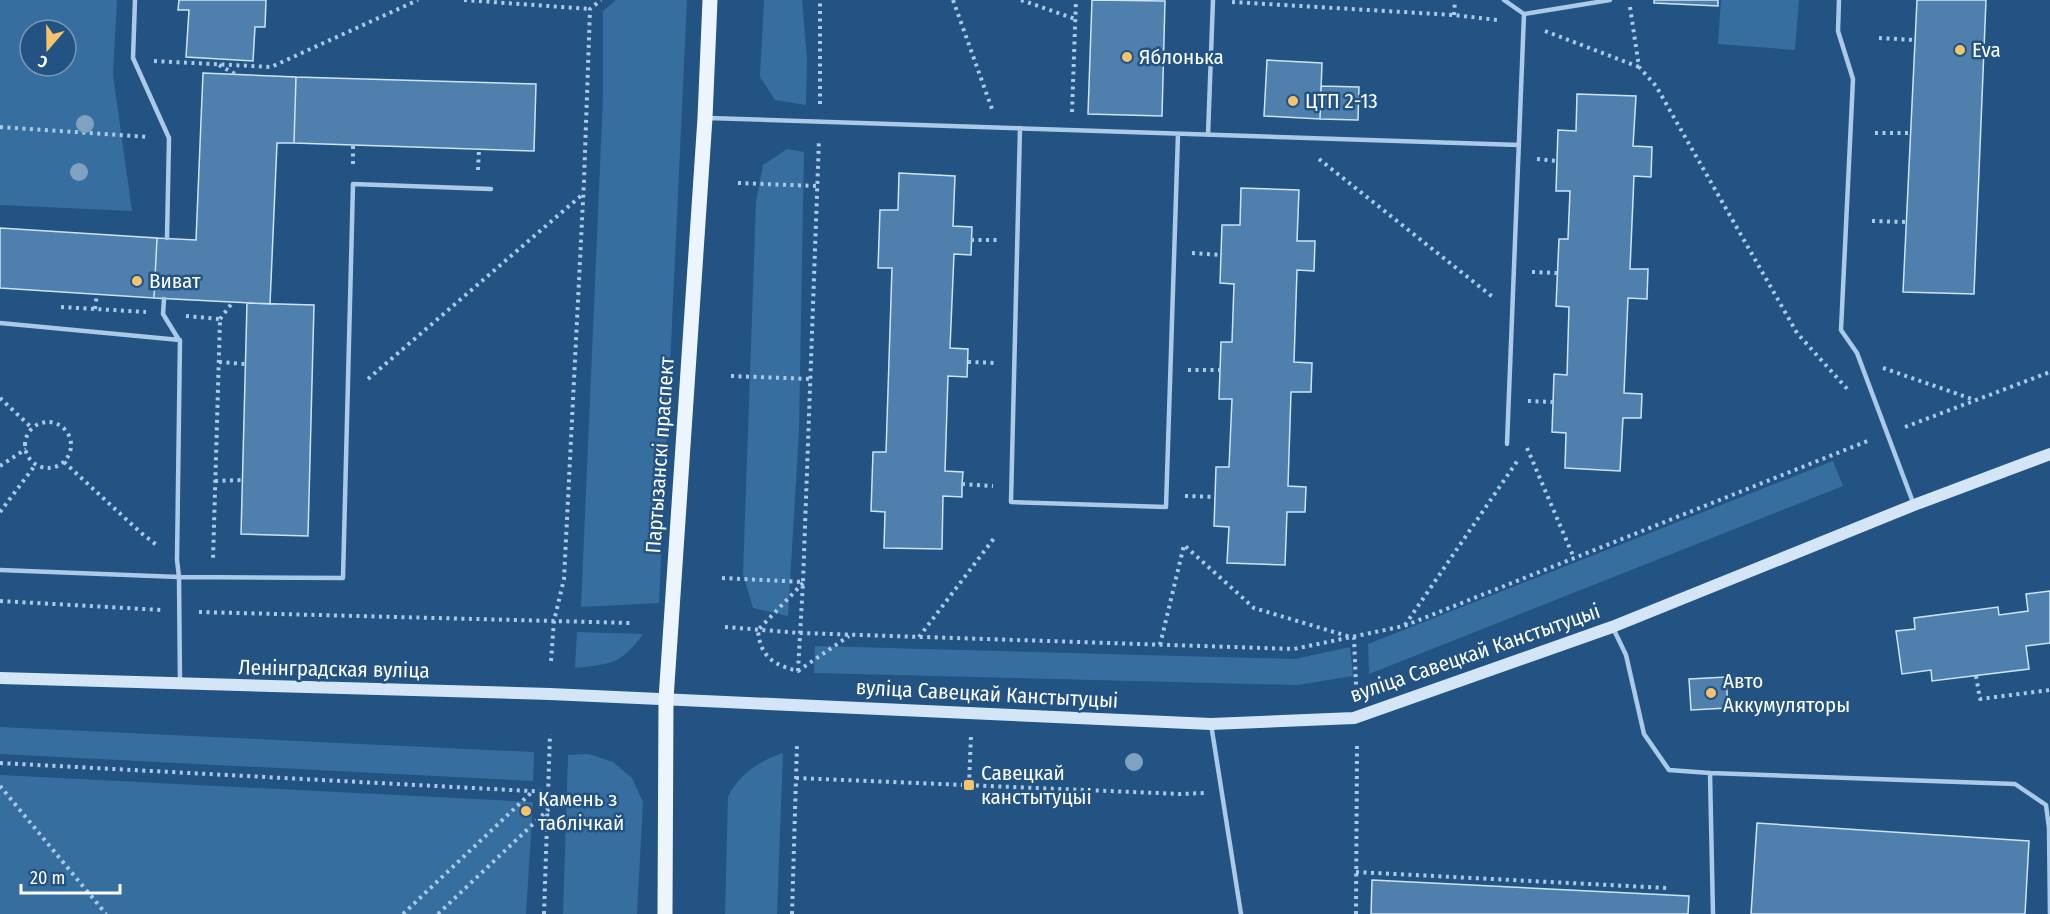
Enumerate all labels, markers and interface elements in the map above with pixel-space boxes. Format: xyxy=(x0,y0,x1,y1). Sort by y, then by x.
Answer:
north arrow xyxy=(18,18,78,78)
place label: Eva xyxy=(1972,37,2001,63)
marker: Eva xyxy=(1953,43,1967,57)
place label: Яблонька xyxy=(1139,44,1224,70)
marker: Яблонька xyxy=(1120,50,1134,64)
text: С xyxy=(35,51,50,72)
place label: ЦТП 2-13 xyxy=(1305,88,1378,114)
marker: ЦТП 2-13 xyxy=(1286,94,1300,108)
place label: Виват xyxy=(149,268,201,294)
marker: Виват xyxy=(130,274,144,288)
street label: Партызанскі праспект xyxy=(640,355,680,554)
street label: вуліца Савецкай Канстытуцыі xyxy=(1346,598,1604,708)
street label: Ленінградская вуліца xyxy=(238,654,430,684)
place label: Авто Аккумуляторы xyxy=(1723,668,1850,718)
street label: вуліца Савецкай Канстытуцыі xyxy=(855,674,1119,714)
marker: Авто Аккумуляторы xyxy=(1704,686,1718,700)
place label: Савецкай канстытуцыі xyxy=(981,760,1092,810)
marker: Савецкай канстытуцыі xyxy=(962,778,976,792)
place label: Камень з таблічкай xyxy=(538,786,624,836)
marker: Камень з таблічкай xyxy=(519,804,533,818)
scale bar xyxy=(21,857,120,895)
text: 20 m xyxy=(30,867,65,889)

